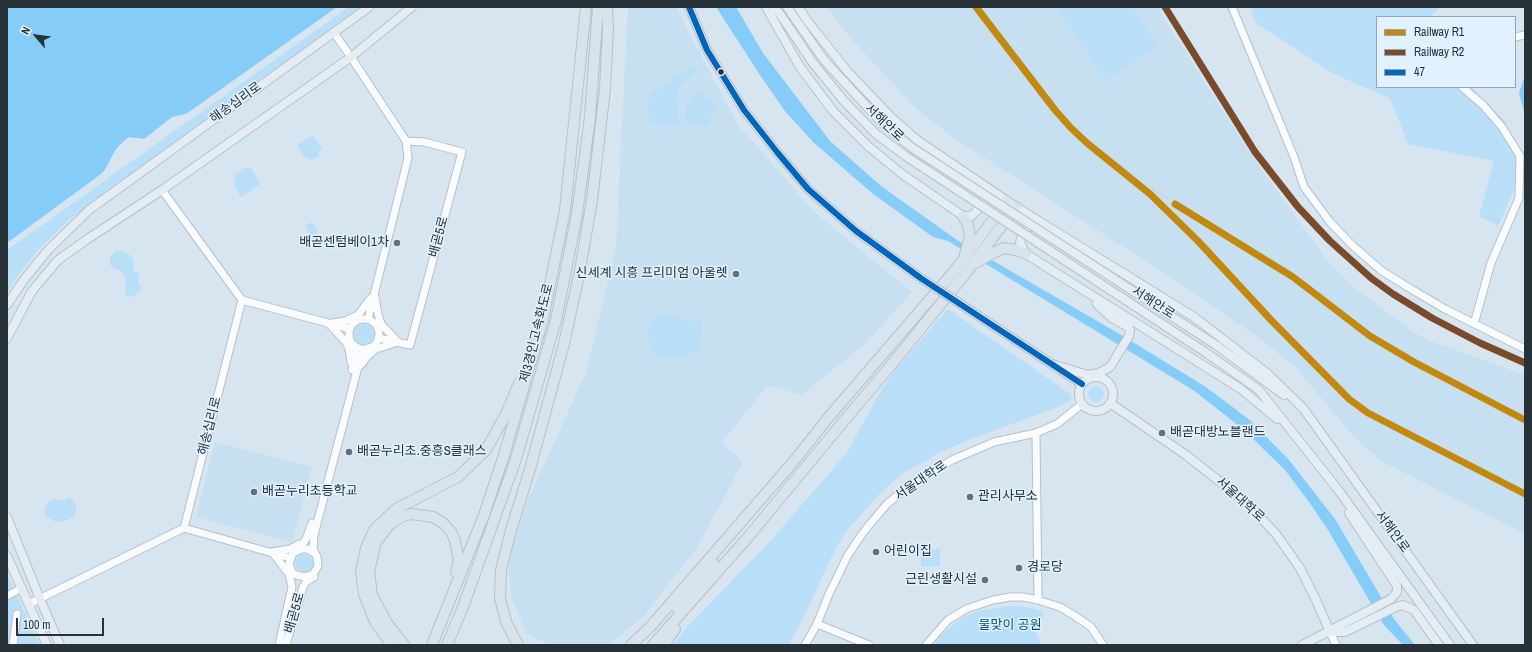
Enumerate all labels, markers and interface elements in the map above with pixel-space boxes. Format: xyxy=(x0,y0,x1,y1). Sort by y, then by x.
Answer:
north arrow xyxy=(16,16,56,56)
legend xyxy=(1376,16,1516,88)
text: N xyxy=(18,24,33,37)
text: Railway R1 xyxy=(1414,24,1464,40)
text: Railway R2 xyxy=(1414,44,1464,60)
text: 47 xyxy=(1414,64,1425,80)
unlabelled marker xyxy=(716,67,726,77)
street label: 해송십리로 xyxy=(207,79,265,127)
street label: 서해안로 xyxy=(861,101,907,145)
street label: 배곧5로 xyxy=(426,215,452,259)
place label: 배곧센텀베이1차 xyxy=(299,235,389,251)
marker: 배곧센텀베이1차 xyxy=(392,238,402,248)
place label: 신세계 시흥 프리미엄 아울렛 xyxy=(576,266,728,282)
marker: 신세계 시흥 프리미엄 아울렛 xyxy=(731,269,741,279)
street label: 제3경인고속화도로 xyxy=(517,282,557,384)
street label: 서해안로 xyxy=(1129,283,1177,323)
street label: 해송십리로 xyxy=(195,395,225,457)
place label: 배곧대방노블랜드 xyxy=(1170,425,1266,441)
marker: 배곧대방노블랜드 xyxy=(1157,428,1167,438)
place label: 배곧누리초.중흥S클래스 xyxy=(357,444,487,460)
marker: 배곧누리초.중흥S클래스 xyxy=(344,447,354,457)
street label: 서울대학로 xyxy=(892,458,950,504)
street label: 서울대학로 xyxy=(1213,474,1267,526)
place label: 배곧누리초등학교 xyxy=(262,484,358,500)
marker: 배곧누리초등학교 xyxy=(249,487,259,497)
place label: 관리사무소 xyxy=(978,489,1038,505)
marker: 관리사무소 xyxy=(965,492,975,502)
street label: 서해안로 xyxy=(1372,508,1412,556)
place label: 어린이집 xyxy=(884,544,932,560)
marker: 어린이집 xyxy=(871,547,881,557)
place label: 경로당 xyxy=(1027,560,1063,576)
marker: 경로당 xyxy=(1014,563,1024,573)
place label: 근린생활시설 xyxy=(905,572,977,588)
marker: 근린생활시설 xyxy=(980,575,990,585)
street label: 배곧5로 xyxy=(282,591,308,635)
scale bar xyxy=(18,610,106,636)
text: 100 m xyxy=(23,617,50,633)
park label: 물맞이 공원 xyxy=(979,618,1041,634)

